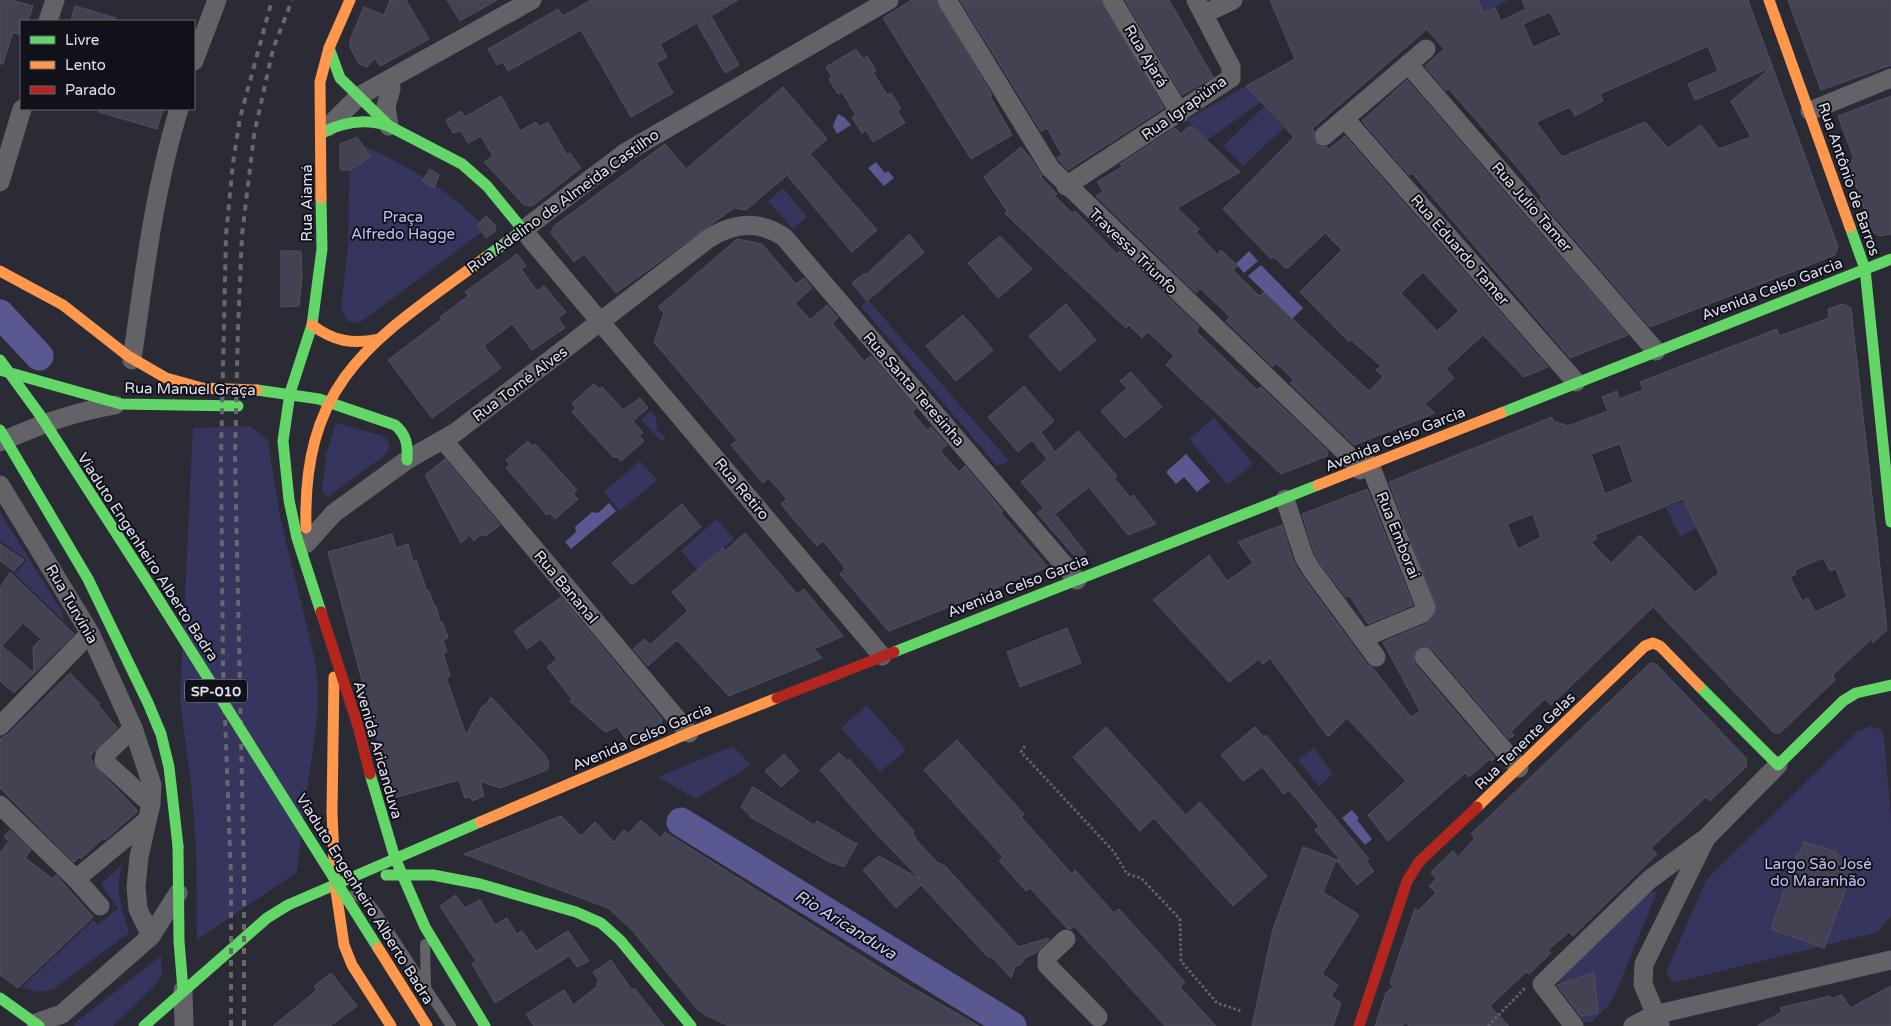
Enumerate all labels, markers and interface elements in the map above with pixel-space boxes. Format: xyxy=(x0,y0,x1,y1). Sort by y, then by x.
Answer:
legend xyxy=(20,20,195,110)
street label: Rua Ajará xyxy=(1120,22,1172,90)
text: Livre xyxy=(65,31,99,49)
text: Lento xyxy=(65,56,106,74)
street label: Rua Igrapiúna xyxy=(1138,72,1230,144)
text: Parado xyxy=(65,81,116,99)
street label: Rua Antônio de Barros xyxy=(1814,100,1884,258)
street label: Rua Adelino de Almeida Castilho xyxy=(464,125,662,277)
street label: Rua Julio Tamer xyxy=(1488,158,1576,256)
street label: Rua Aiamá xyxy=(298,164,316,242)
street label: Rua Eduardo Tamer xyxy=(1407,191,1513,309)
street label: Travessa Triunfo xyxy=(1085,204,1181,298)
park label: Praça Alfredo Hagge xyxy=(351,208,455,243)
street label: Avenida Celso Garcia xyxy=(1699,254,1845,324)
street label: Rua Santa Teresinha xyxy=(860,328,968,450)
street label: Rua Tomé Alves xyxy=(469,343,571,425)
street label: Rua Manuel Graça xyxy=(124,379,256,399)
street label: Avenida Celso Garcia xyxy=(1322,403,1468,475)
street label: Viaduto Engenheiro Alberto Badra xyxy=(74,449,222,665)
street label: Rua Retiro xyxy=(711,454,773,524)
street label: Rua Emborai xyxy=(1372,489,1424,581)
street label: Rua Bananal xyxy=(530,547,602,627)
street label: Avenida Celso Garcia xyxy=(945,551,1091,621)
street label: Rua Turvínia xyxy=(42,561,102,647)
road number: SP-010 xyxy=(185,679,247,702)
street label: Avenida Aricanduva xyxy=(350,679,406,821)
street label: Rua Tenente Gelas xyxy=(1471,688,1579,794)
street label: Avenida Celso Garcia xyxy=(570,699,714,775)
street label: Viaduto Engenheiro Alberto Badra xyxy=(292,790,438,1008)
park label: Largo São José do Maranhão xyxy=(1764,855,1872,890)
water label: Rio Aricanduva xyxy=(791,886,901,965)

